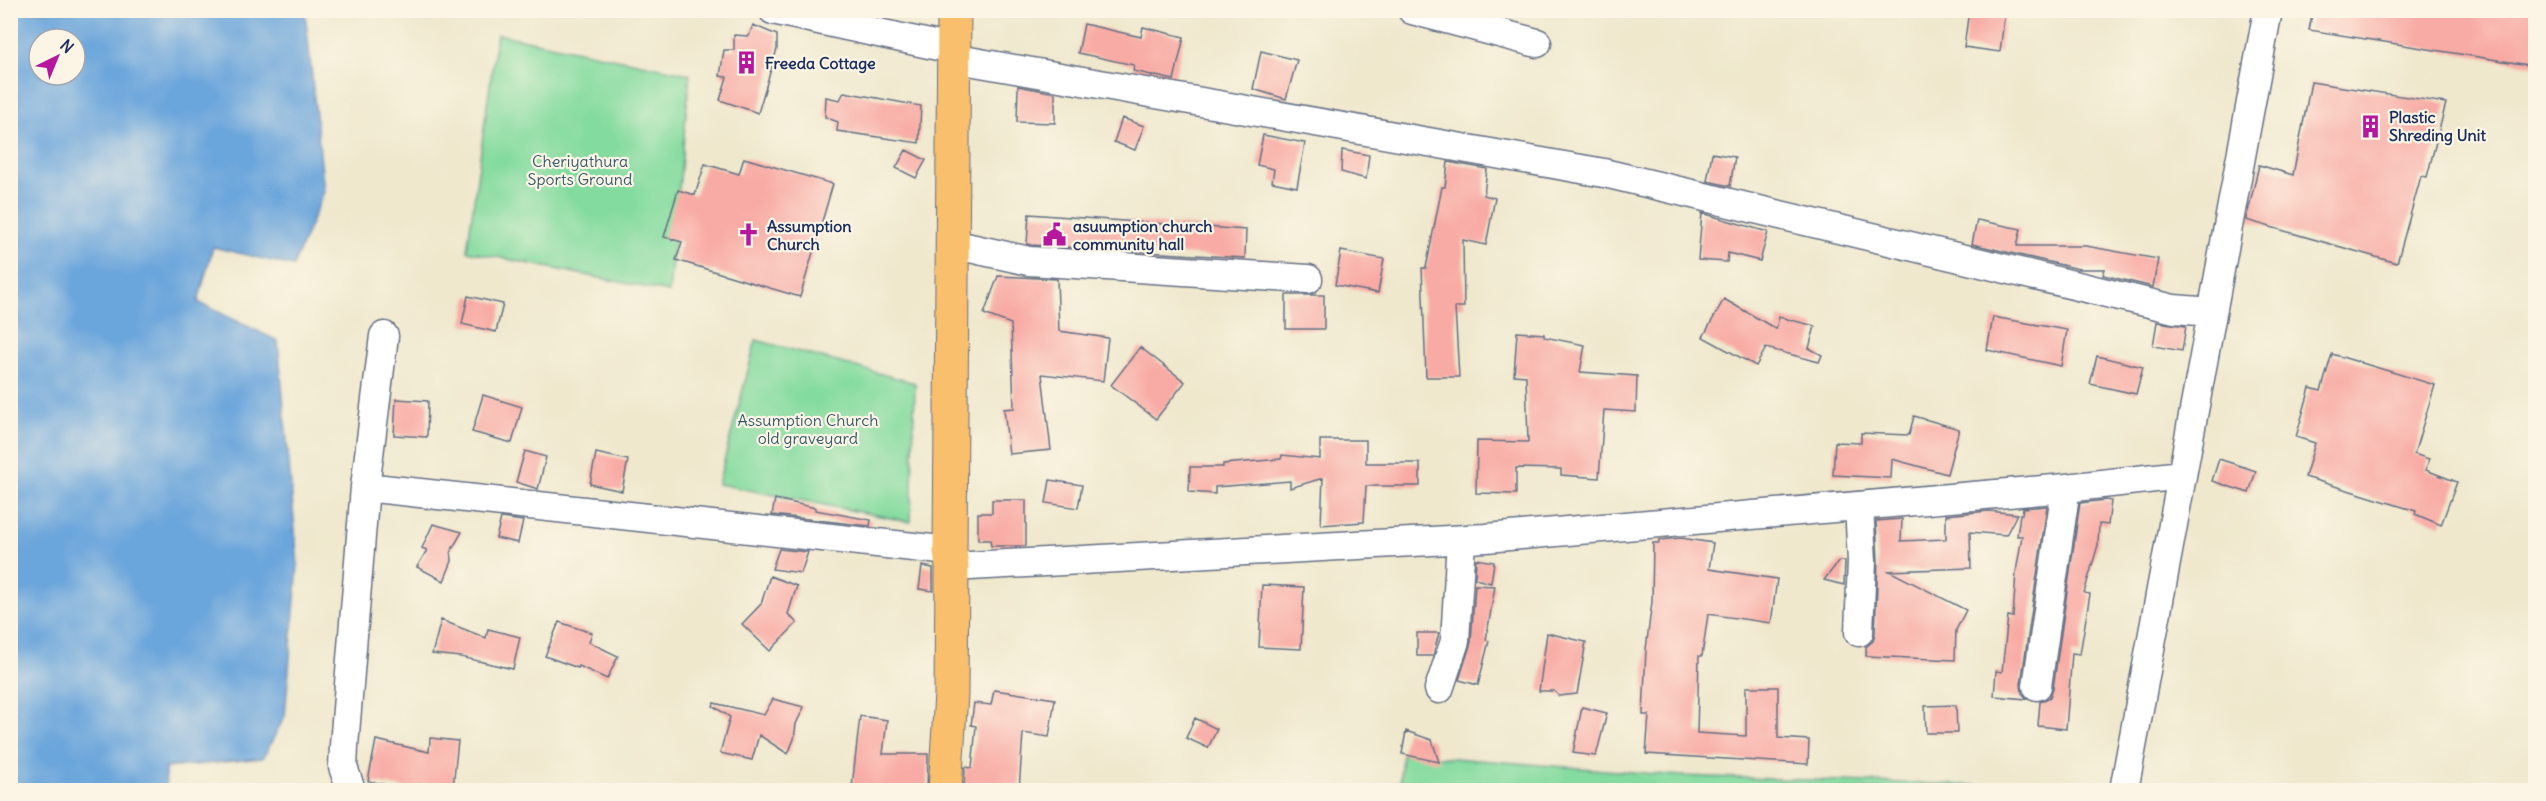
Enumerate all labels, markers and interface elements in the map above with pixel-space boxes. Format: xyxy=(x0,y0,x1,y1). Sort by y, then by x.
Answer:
north arrow xyxy=(27,27,87,87)
text: N xyxy=(56,35,78,57)
building icon: Freeda Cottage xyxy=(734,50,760,76)
place label: Freeda Cottage xyxy=(765,53,876,74)
place label: Plastic Shreding Unit xyxy=(2389,107,2486,146)
building icon: Plastic Shreding Unit xyxy=(2358,113,2384,139)
park label: Cheriyathura Sports Ground xyxy=(528,151,632,189)
place label: Assumption Church xyxy=(767,216,851,254)
place label: asuumption church community hall xyxy=(1073,216,1213,255)
church icon: Assumption Church xyxy=(736,222,762,248)
public building icon: asuumption church community hall xyxy=(1042,222,1068,248)
park label: Assumption Church old graveyard xyxy=(737,410,879,448)

